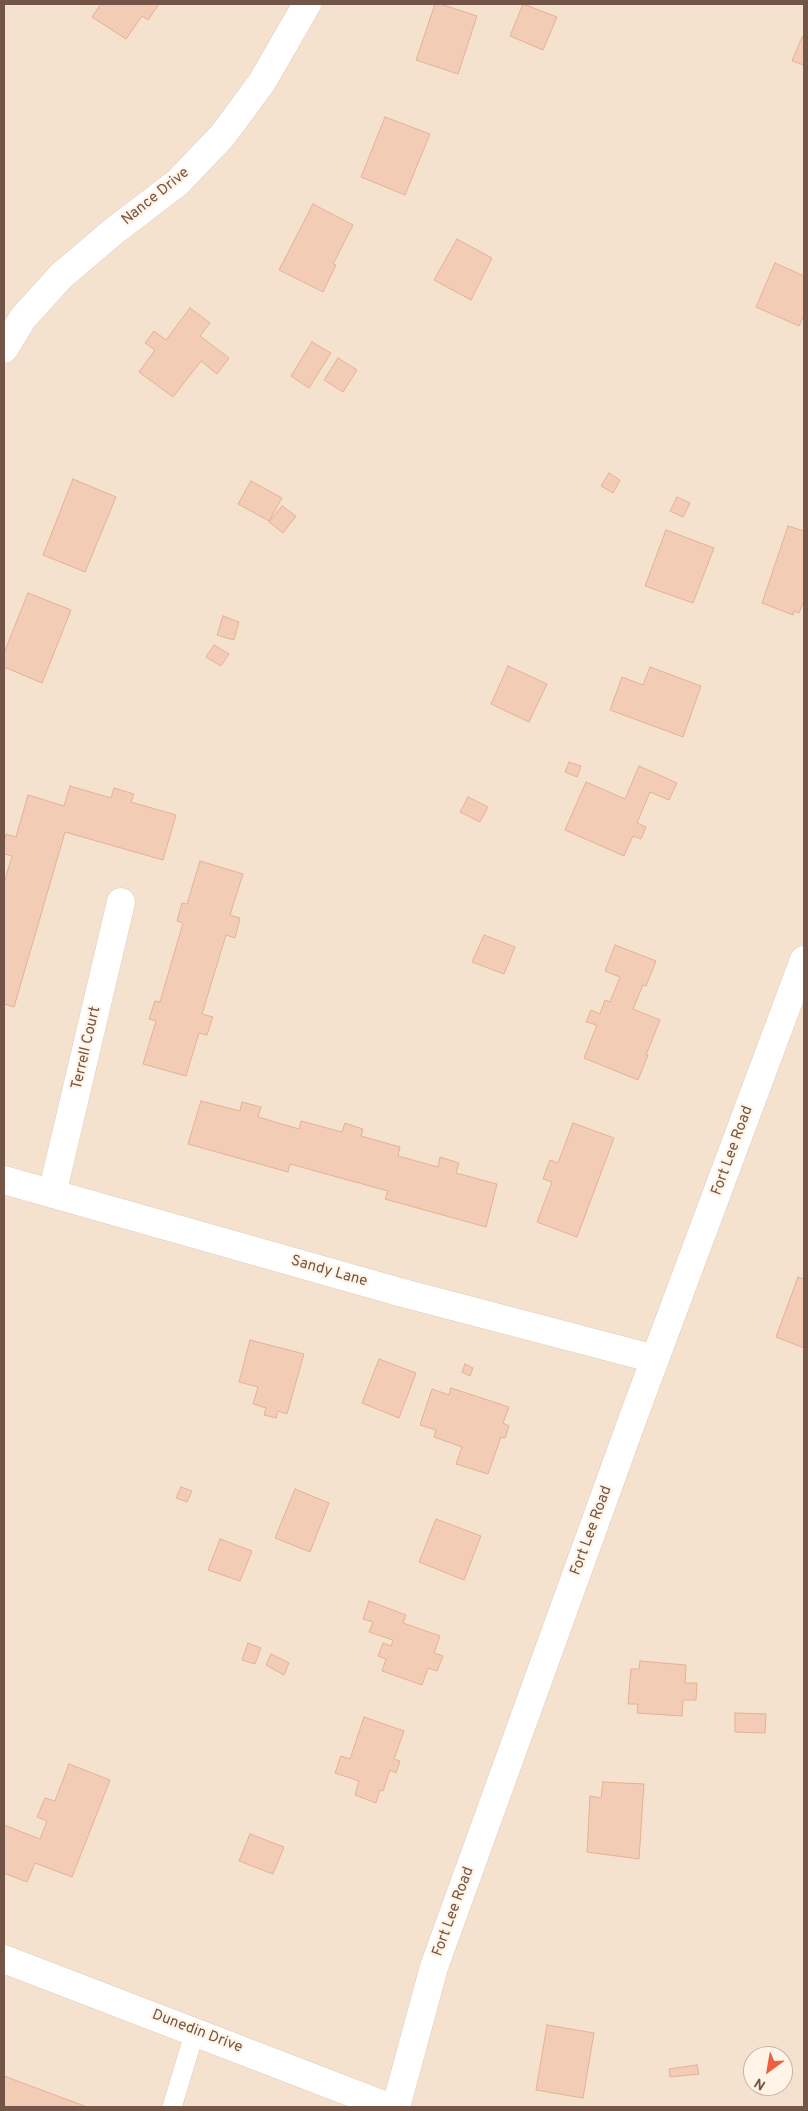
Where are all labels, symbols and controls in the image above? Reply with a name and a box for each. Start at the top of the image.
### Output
street label: Nance Drive [119,164,193,230]
street label: Terrell Court [69,1005,105,1091]
street label: Fort Lee Road [708,1104,758,1198]
street label: Sandy Lane [289,1252,369,1292]
street label: Fort Lee Road [567,1484,617,1578]
street label: Fort Lee Road [429,1865,479,1959]
street label: Dunedin Drive [149,2006,245,2058]
north arrow [743,2046,793,2096]
text: N [752,2073,769,2093]

